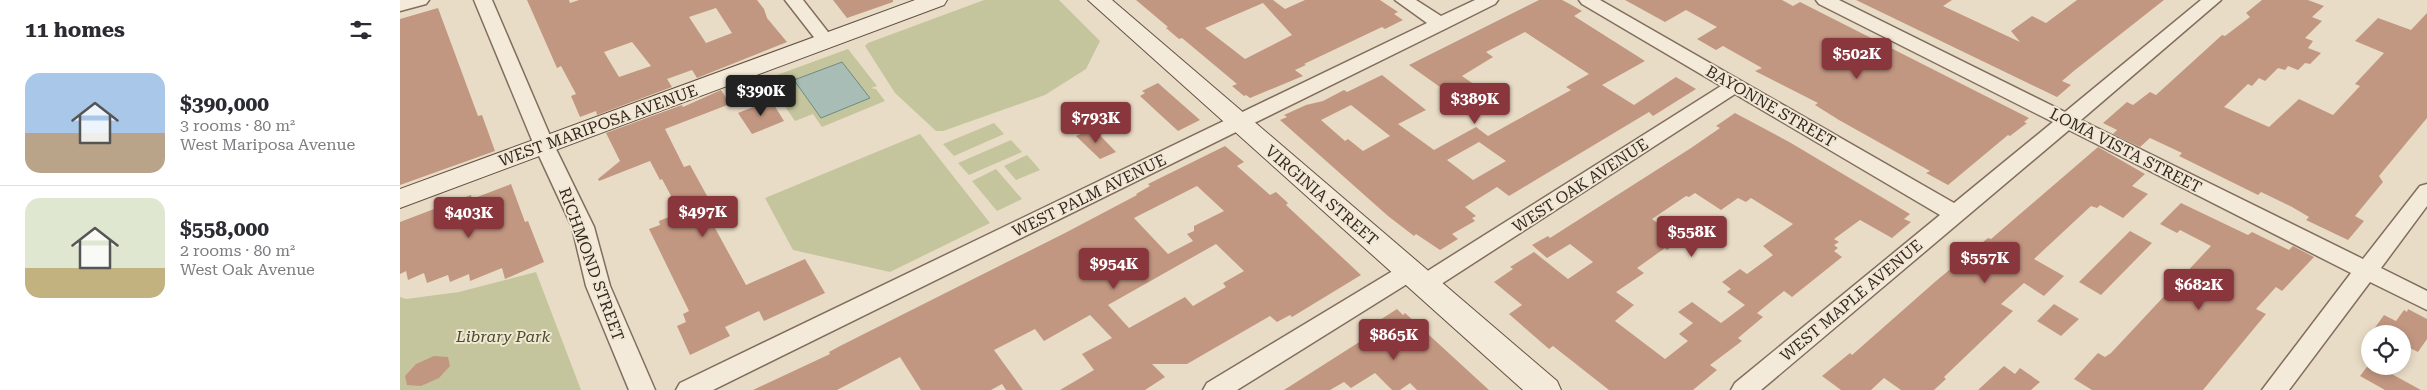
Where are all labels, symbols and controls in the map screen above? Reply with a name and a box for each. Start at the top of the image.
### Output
icon: filters [347,16,375,44]
text: 11 homes [25,18,125,42]
pin: $502K [1822,38,1892,80]
text: $502K [1833,44,1881,63]
street label: BAYONNE STREET [1703,62,1839,151]
pin: $390K [726,74,796,117]
street label: WEST MARIPOSA AVENUE [496,81,700,170]
text: $390K [737,81,785,100]
pin: $389K [1440,82,1510,125]
text: $389K [1451,89,1499,108]
text: $390,000 [180,92,269,116]
icon: home [65,93,125,153]
pin: $793K [1061,102,1131,144]
street label: LOMA VISTA STREET [2047,104,2205,197]
text: $793K [1072,108,1120,127]
text: 3 rooms · 80 m² [180,116,295,135]
street label: WEST OAK AVENUE [1509,134,1652,236]
text: West Mariposa Avenue [180,135,355,154]
street label: VIRGINIA STREET [1261,141,1382,250]
street label: WEST PALM AVENUE [1009,150,1169,241]
street label: RICHMOND STREET [555,185,628,344]
pin: $403K [434,196,504,239]
pin: $497K [668,196,738,238]
text: $497K [679,202,727,221]
text: $403K [445,203,493,222]
pin: $558K [1657,216,1727,258]
text: $558,000 [180,217,269,241]
icon: home [65,218,125,278]
text: $558K [1668,222,1716,241]
street label: WEST MAPLE AVENUE [1776,235,1926,365]
text: 2 rooms · 80 m² [180,241,295,260]
pin: $557K [1950,242,2020,284]
pin: $954K [1079,248,1149,290]
text: $557K [1961,248,2009,267]
text: $954K [1090,254,1138,273]
text: West Oak Avenue [180,260,315,279]
pin: $682K [2164,268,2234,311]
text: $682K [2175,275,2223,294]
pin: $865K [1359,318,1429,361]
text: $865K [1370,325,1418,344]
map controls [2361,325,2411,375]
button: locate [2361,325,2411,375]
park label: Library Park [455,327,550,346]

